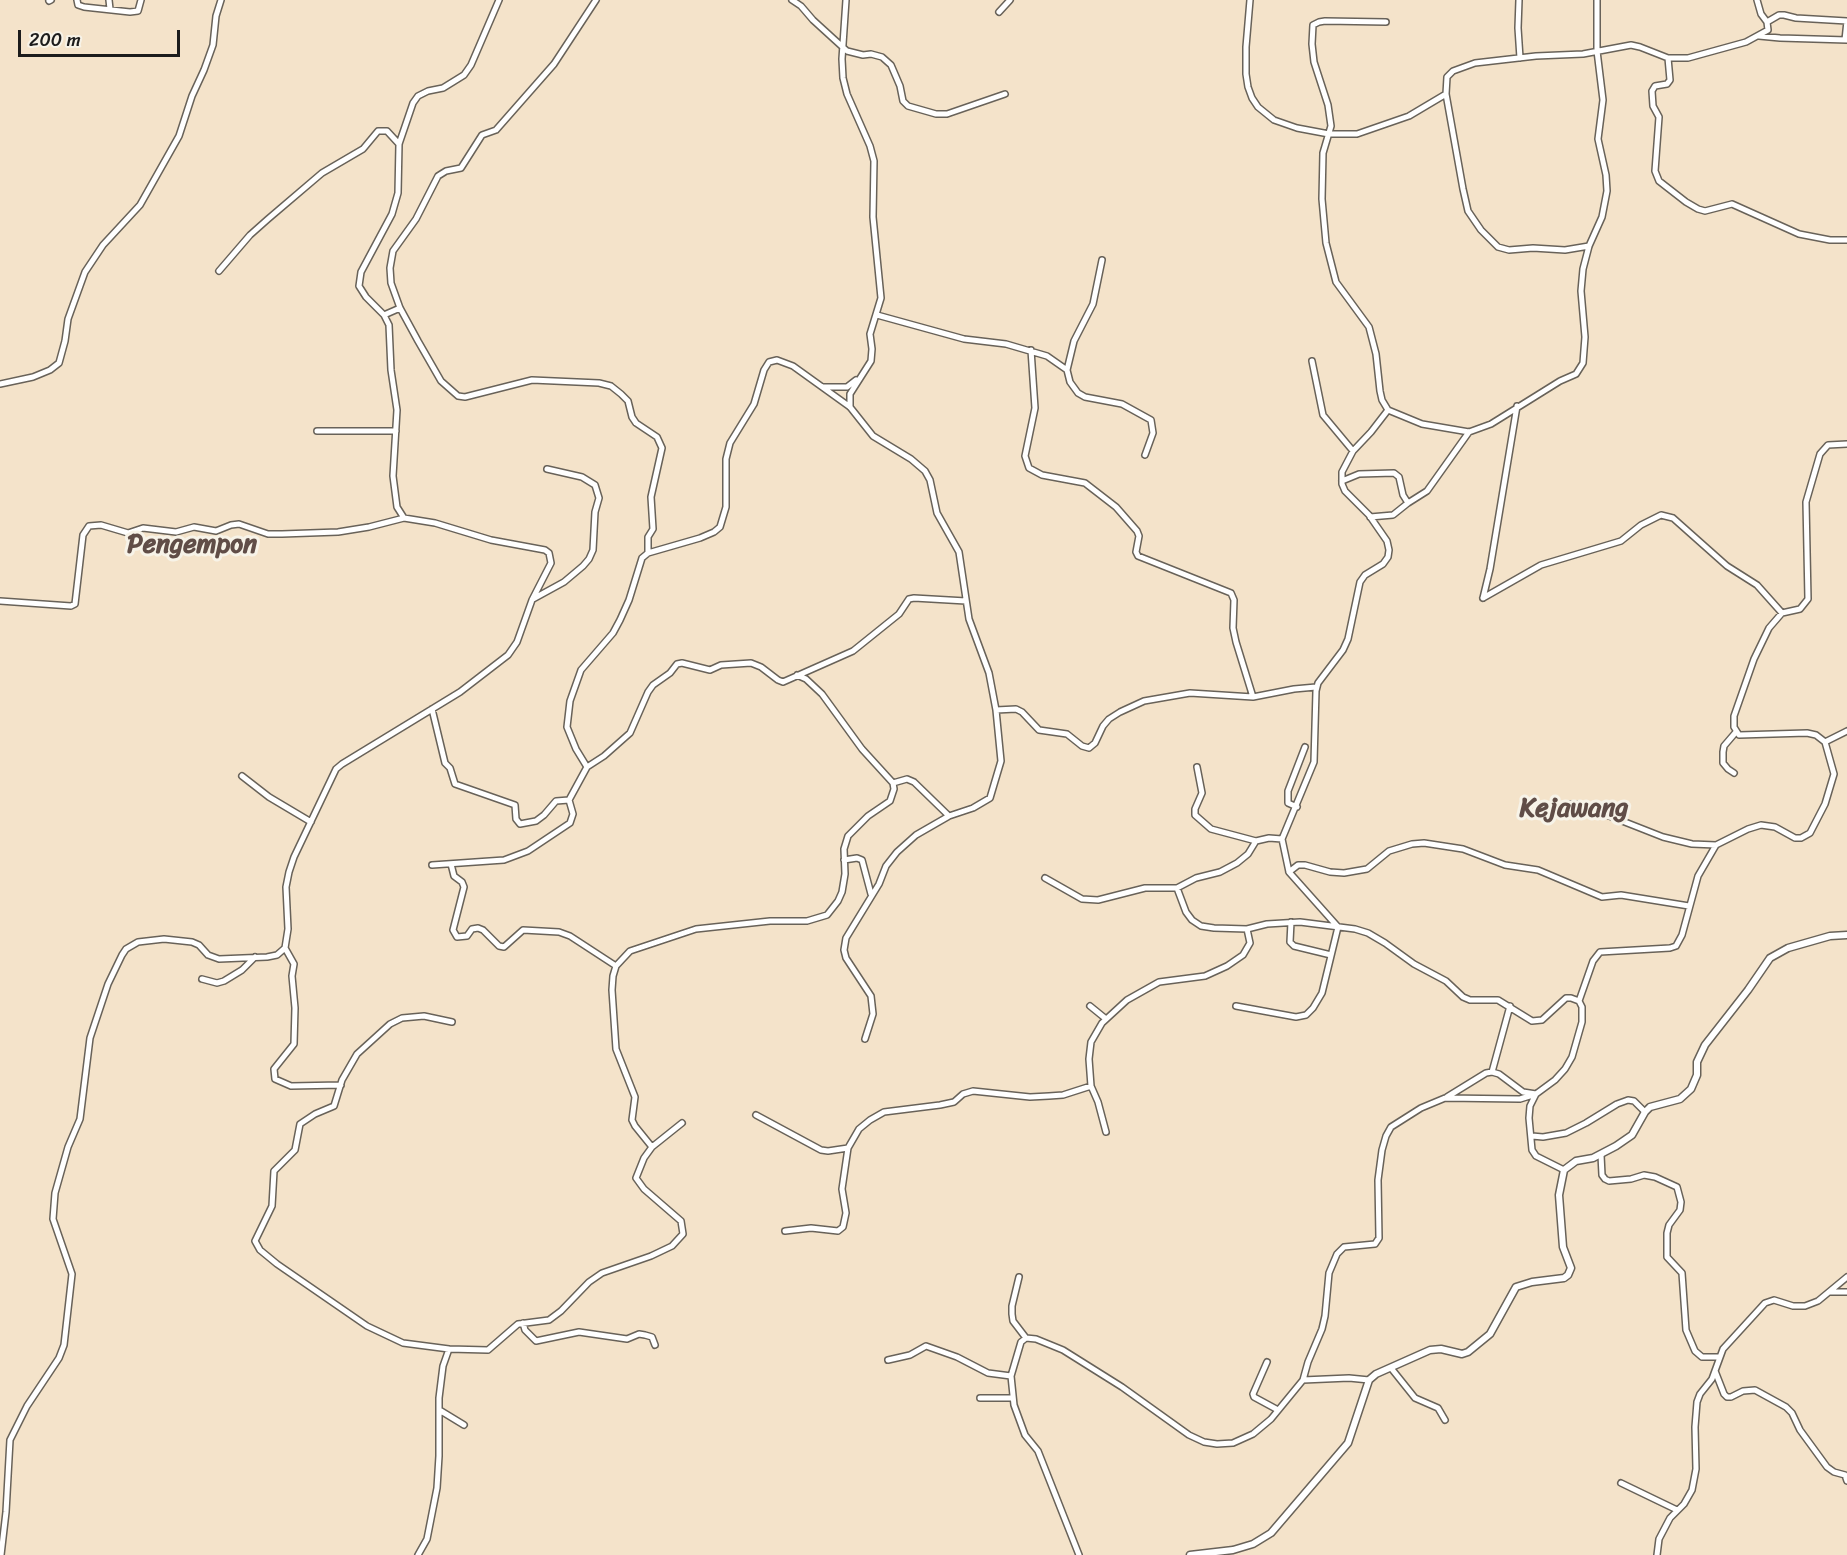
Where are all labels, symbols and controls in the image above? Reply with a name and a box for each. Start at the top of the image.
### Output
scale bar [21,18,183,56]
text: 200 m [29,24,81,56]
district label: Pengempon [127,529,257,561]
district label: Kejawang [1520,793,1628,825]

